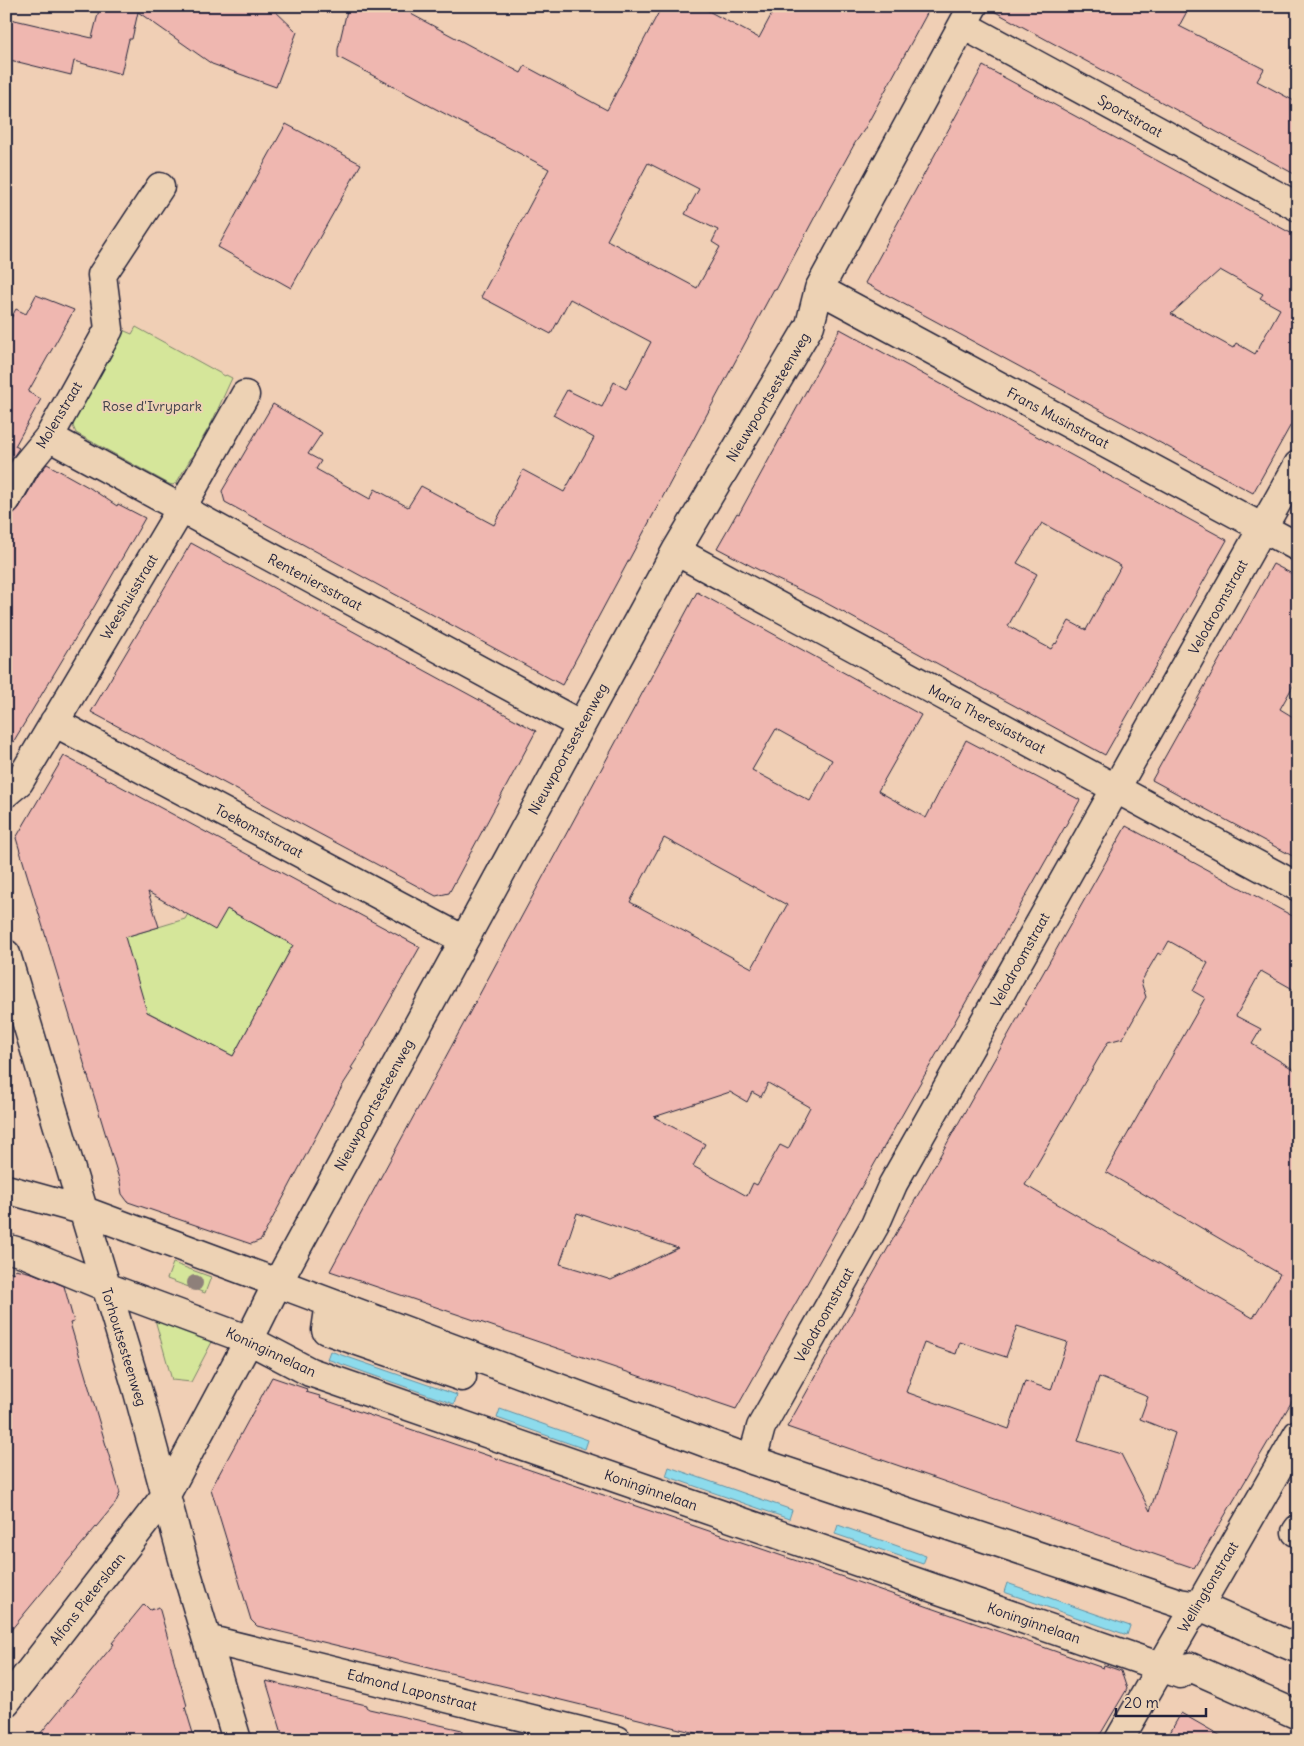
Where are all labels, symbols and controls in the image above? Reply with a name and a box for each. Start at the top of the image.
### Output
street label: Sportstraat [1094,91,1166,141]
street label: Nieuwpoortsesteenweg [722,329,814,465]
street label: Molenstraat [32,378,86,452]
street label: Frans Musinstraat [1004,384,1112,453]
park label: Rose d'Ivrypark [102,397,202,415]
street label: Renteniersstraat [265,550,366,615]
street label: Weeshuisstraat [96,551,162,643]
street label: Velodroomstraat [1184,556,1252,658]
street label: Nieuwpoortsesteenweg [524,680,612,818]
street label: Maria Theresiastraat [925,681,1049,758]
street label: Toekomststraat [212,800,306,862]
street label: Velodroomstraat [986,909,1054,1011]
street label: Nieuwpoortsesteenweg [330,1036,418,1174]
street label: Velodroomstraat [790,1264,858,1366]
street label: Torhoutsesteenweg [97,1285,151,1409]
street label: Koninginnelaan [223,1323,319,1381]
street label: Koninginnelaan [602,1466,700,1514]
street label: Wellingtonstraat [1174,1538,1242,1636]
street label: Alfons Pieterslaan [45,1549,129,1649]
street label: Koninginnelaan [985,1599,1083,1647]
street label: Edmond Laponstraat [345,1665,479,1715]
scale bar [1116,1686,1206,1718]
text: 20 m [1124,1693,1159,1712]

